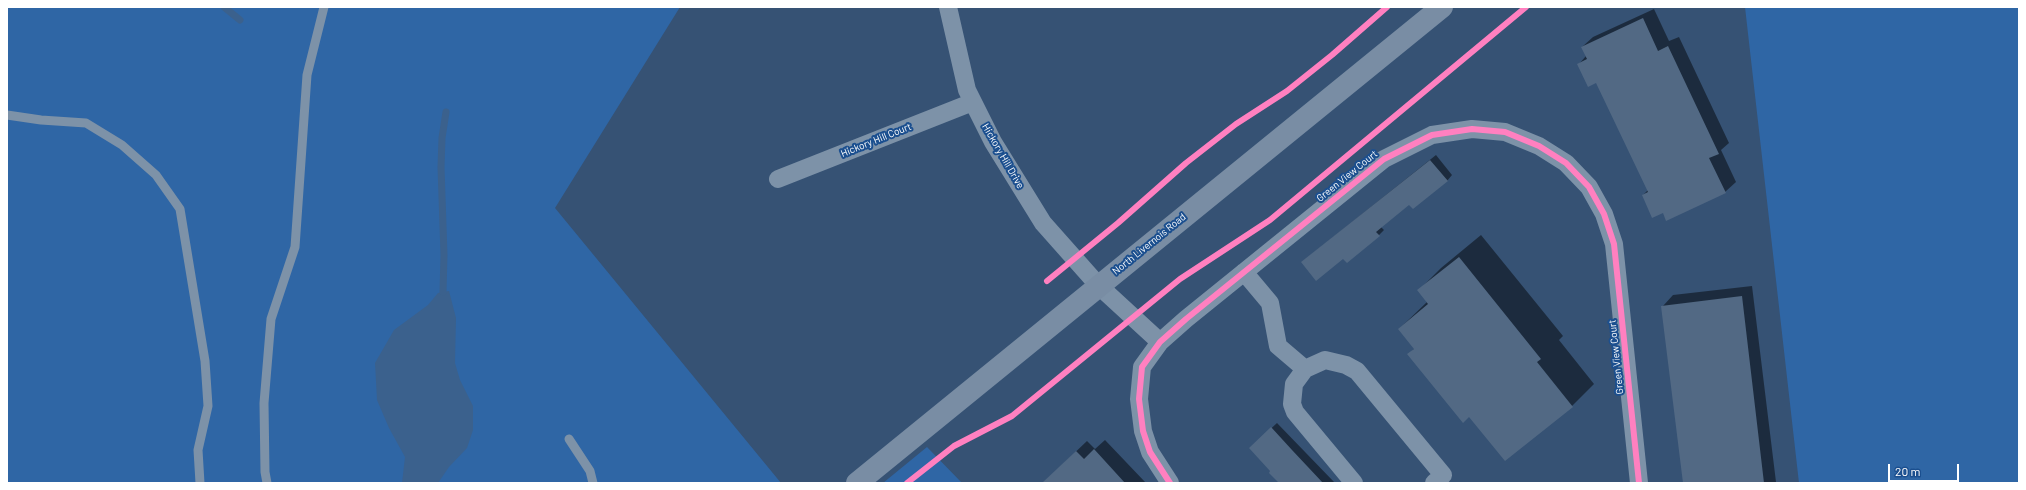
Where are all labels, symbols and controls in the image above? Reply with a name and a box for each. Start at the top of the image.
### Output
street label: Hickory Hill Court [839,120,913,160]
street label: Hickory Hill Drive [980,121,1026,191]
street label: Green View Court [1314,148,1380,204]
street label: North Livernois Road [1110,211,1188,277]
street label: Green View Court [1606,319,1626,395]
scale bar [1890,456,1961,482]
text: 20 m [1895,464,1921,478]

